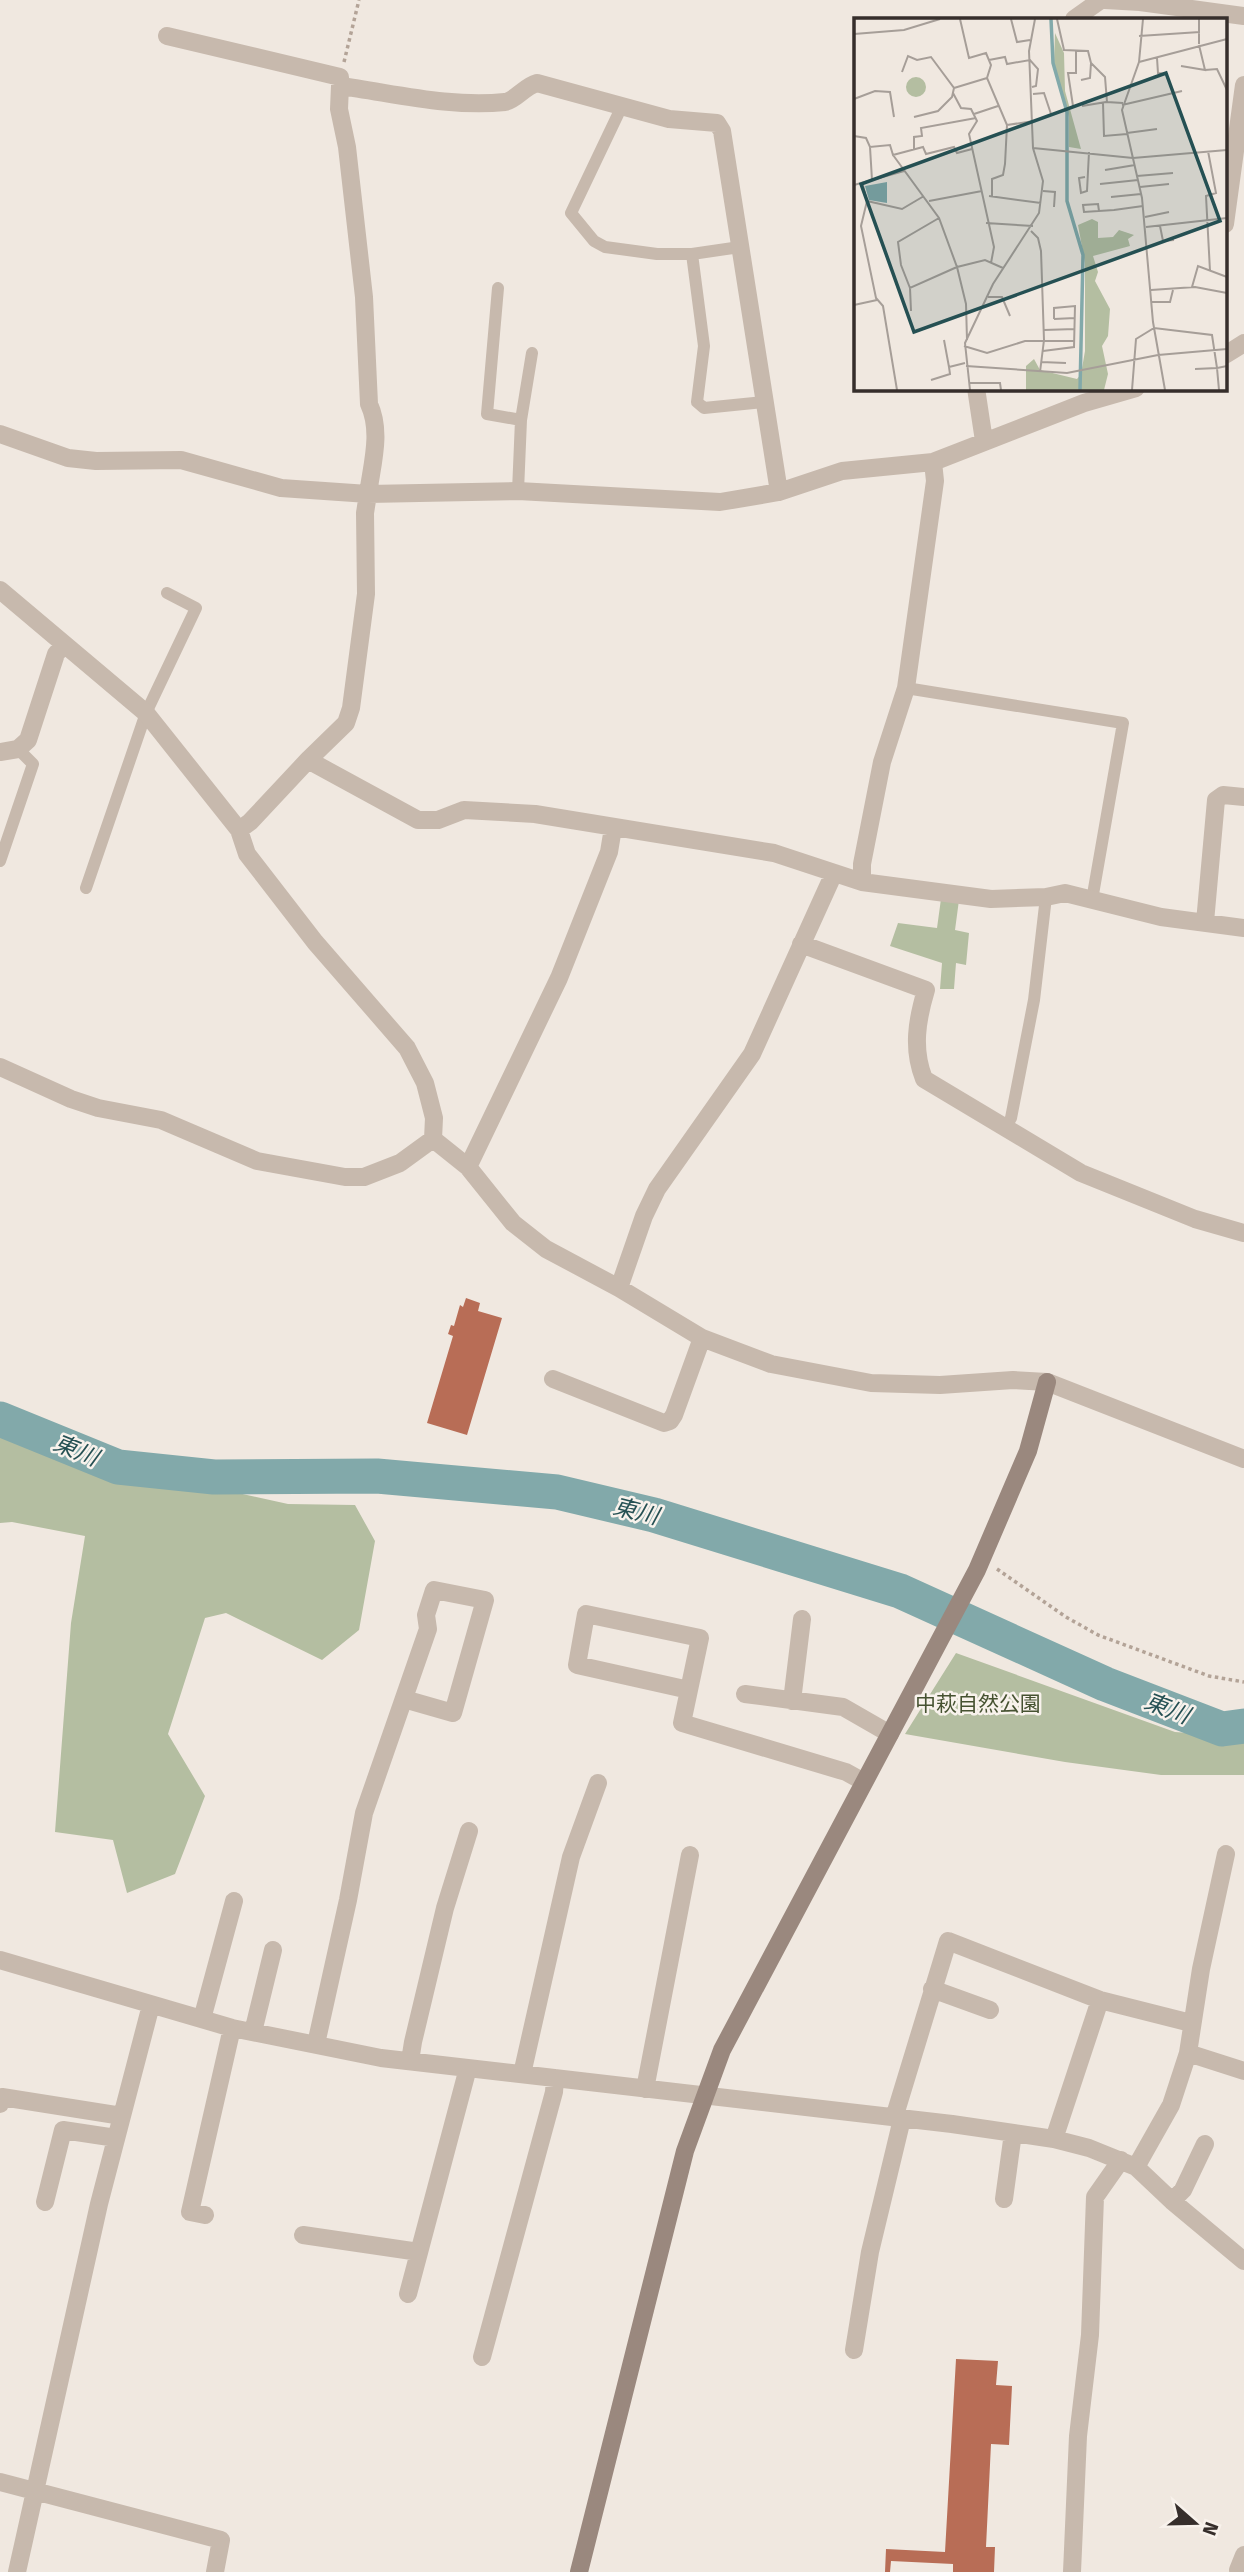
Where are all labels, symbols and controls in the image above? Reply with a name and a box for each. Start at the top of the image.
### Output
inset map [854,18,1226,390]
water label: 東川 [49,1428,105,1473]
water label: 東川 [610,1492,665,1531]
water label: 東川 [1141,1687,1196,1730]
park label: 中萩自然公園 [915,1691,1041,1717]
north arrow [1160,2488,1230,2558]
text: N [1198,2519,1223,2539]

